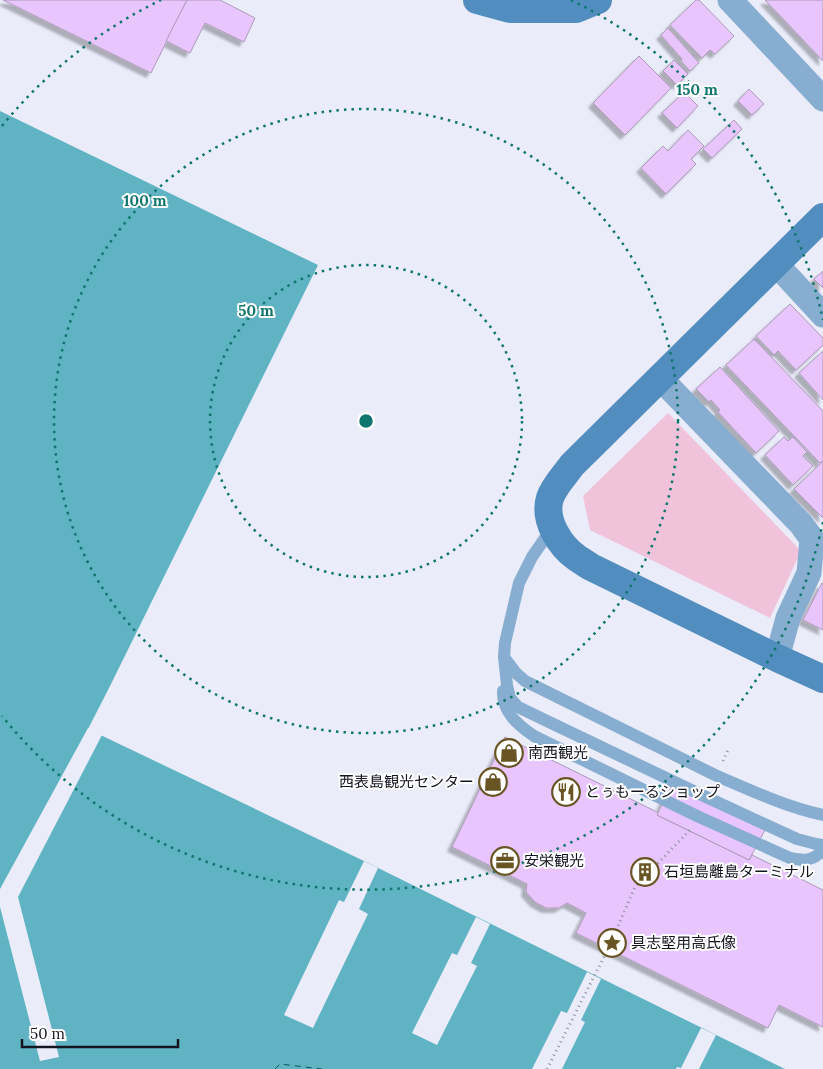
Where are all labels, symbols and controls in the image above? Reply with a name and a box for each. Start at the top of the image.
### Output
text: 150 m [676,80,718,99]
text: 100 m [124,191,167,210]
text: 50 m [238,301,274,320]
centre of rings [357,412,375,430]
shop icon: 南西観光 [494,738,524,768]
place label: 南西観光 [528,743,588,762]
shop icon: 西表島観光センター [478,767,508,797]
place label: 西表島観光センター [339,772,474,791]
restaurant icon: とぅもーるショップ [551,777,581,807]
place label: とぅもーるショップ [585,782,720,801]
office icon: 安栄観光 [490,846,520,876]
place label: 安栄観光 [524,851,584,870]
building icon: 石垣島離島ターミナル [630,857,660,887]
place label: 石垣島離島ターミナル [664,862,814,881]
place icon: 具志堅用高氏像 [597,928,627,958]
place label: 具志堅用高氏像 [631,933,736,952]
scale bar [22,1016,179,1048]
text: 50 m [30,1024,65,1043]

